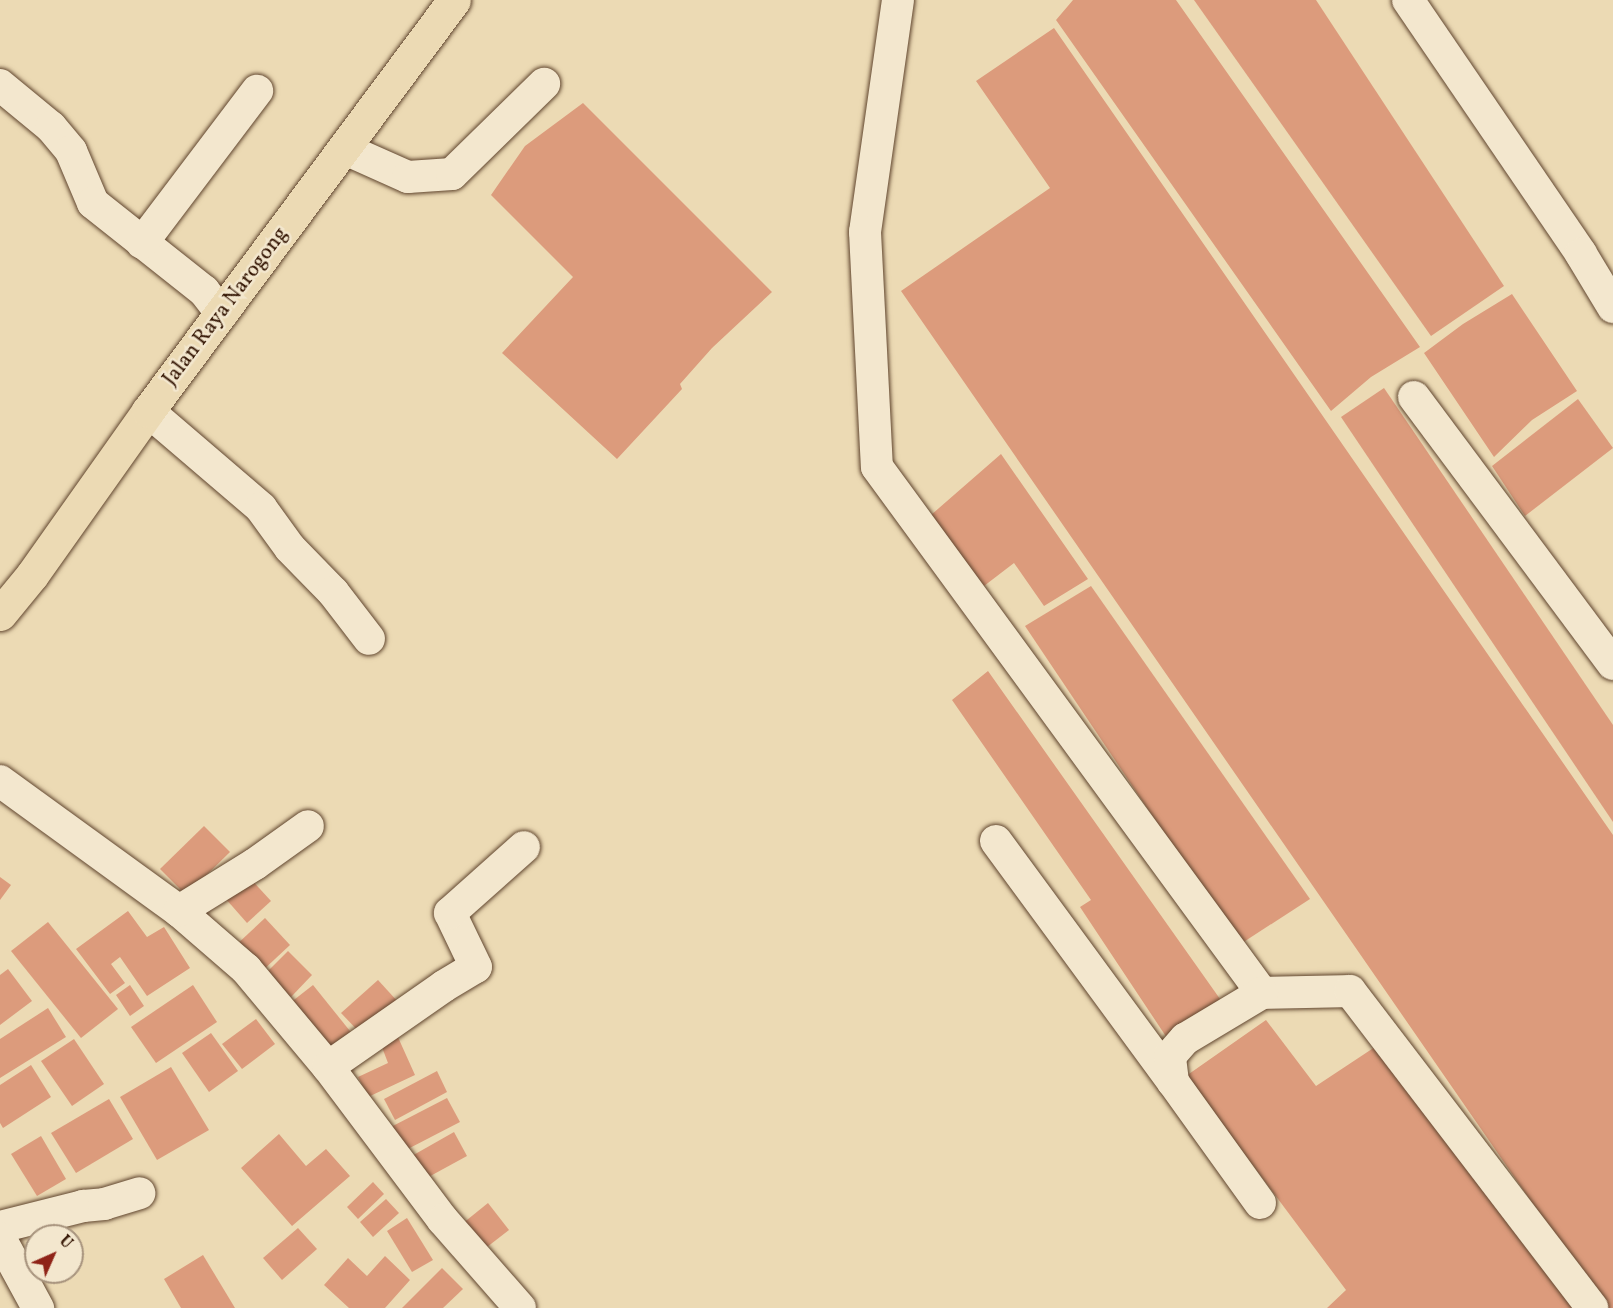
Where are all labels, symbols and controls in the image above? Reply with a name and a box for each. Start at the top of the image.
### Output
street label: Jalan Raya Narogong [158,223,294,391]
north arrow [24,1224,84,1284]
text: U [54,1231,77,1254]

